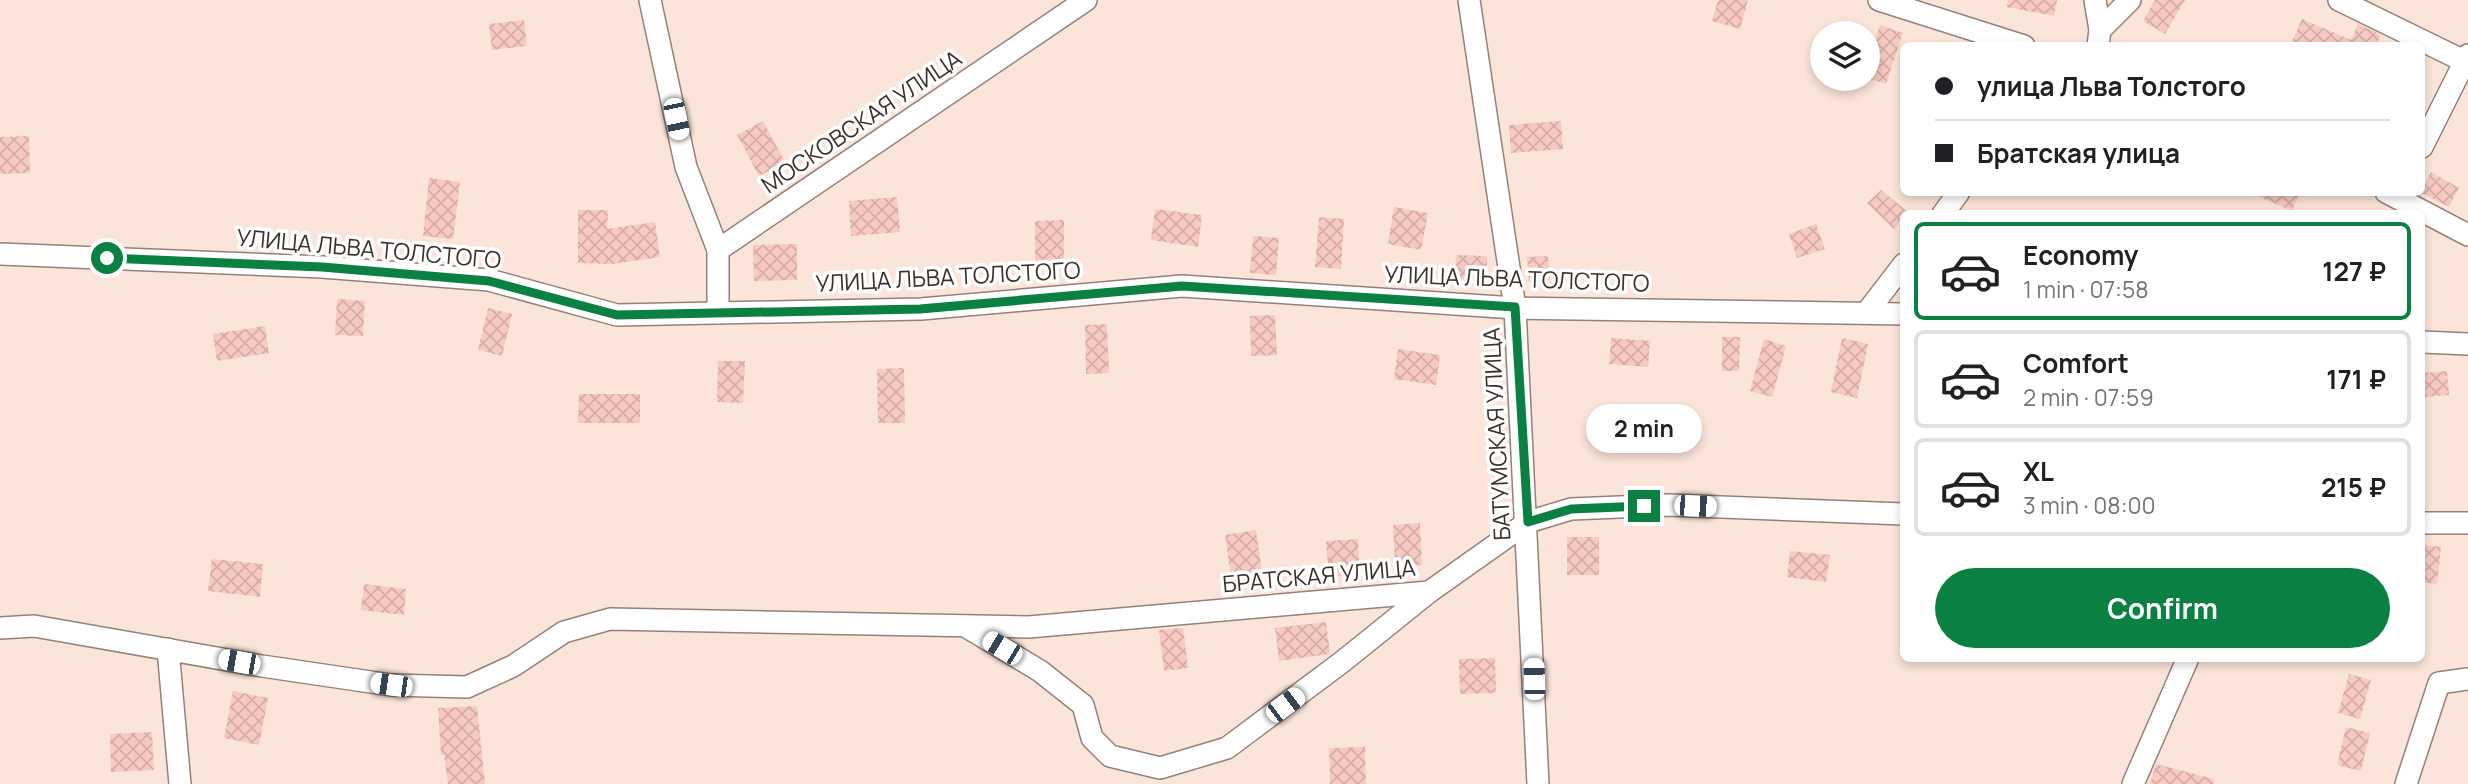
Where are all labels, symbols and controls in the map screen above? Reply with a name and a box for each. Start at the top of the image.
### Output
map controls [1810,21,1880,91]
button: layers [1810,21,1880,91]
street label: МОСКОВСКАЯ УЛИЦА [754,42,968,200]
text: улица Льва Толстого [1977,68,2246,104]
car [662,96,691,142]
text: Братская улица [1977,135,2180,171]
street label: УЛИЦА ЛЬВА ТОЛСТОГО [235,220,503,276]
text: Economy [2023,237,2138,273]
icon: car [1939,240,2002,303]
route start [91,242,123,274]
street label: УЛИЦА ЛЬВА ТОЛСТОГО [815,253,1081,299]
text: 127 ₽ [2322,253,2386,289]
street label: УЛИЦА ЛЬВА ТОЛСТОГО [1384,257,1650,299]
text: 1 min · 07:58 [2023,273,2149,305]
street label: БАТУМСКАЯ УЛИЦА [1474,326,1518,541]
text: Comfort [2023,345,2129,381]
icon: car [1939,348,2002,411]
text: 171 ₽ [2326,361,2386,397]
text: 2 min · 07:59 [2023,381,2154,413]
callout: 2 min [1586,405,1702,454]
text: 2 min [1614,412,1674,444]
text: XL [2023,453,2054,489]
icon: car [1939,456,2002,519]
text: 215 ₽ [2321,469,2386,505]
text: 3 min · 08:00 [2023,489,2156,521]
route end [1628,490,1660,522]
car [1674,495,1717,517]
street label: БРАТСКАЯ УЛИЦА [1221,551,1417,599]
button: Confirm [1935,568,2390,648]
car [979,628,1026,668]
car [217,648,262,676]
car [1523,658,1546,700]
car [369,672,414,698]
car [1262,684,1309,726]

